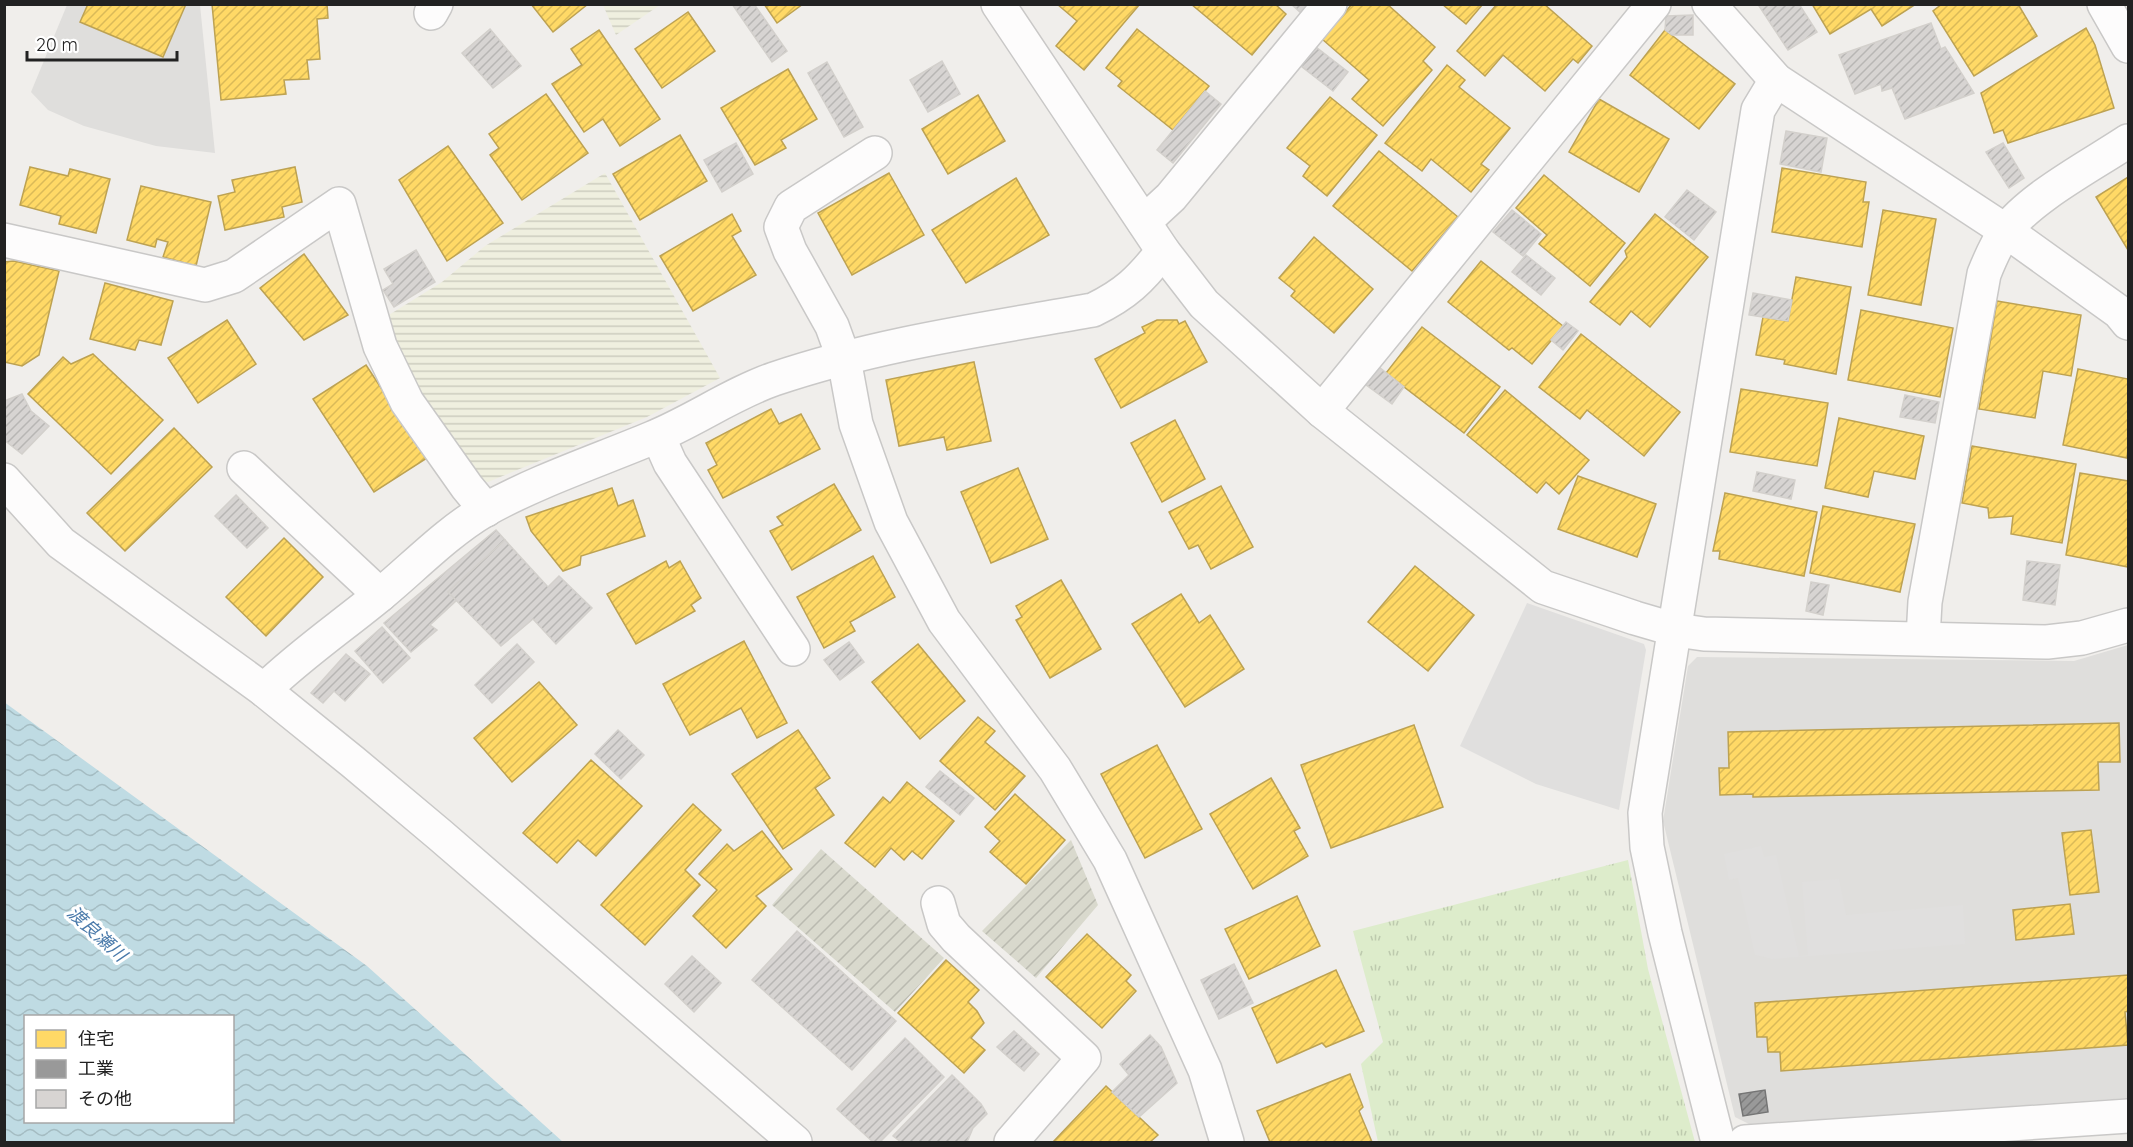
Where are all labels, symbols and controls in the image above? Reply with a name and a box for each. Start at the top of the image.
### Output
scale bar [27,24,177,62]
text: 20 m [36,33,78,56]
water label: 渡良瀬川 [63,901,133,968]
legend [24,1015,234,1123]
text: 住宅 [78,1027,114,1050]
text: 工業 [78,1057,114,1080]
text: その他 [78,1087,132,1110]

